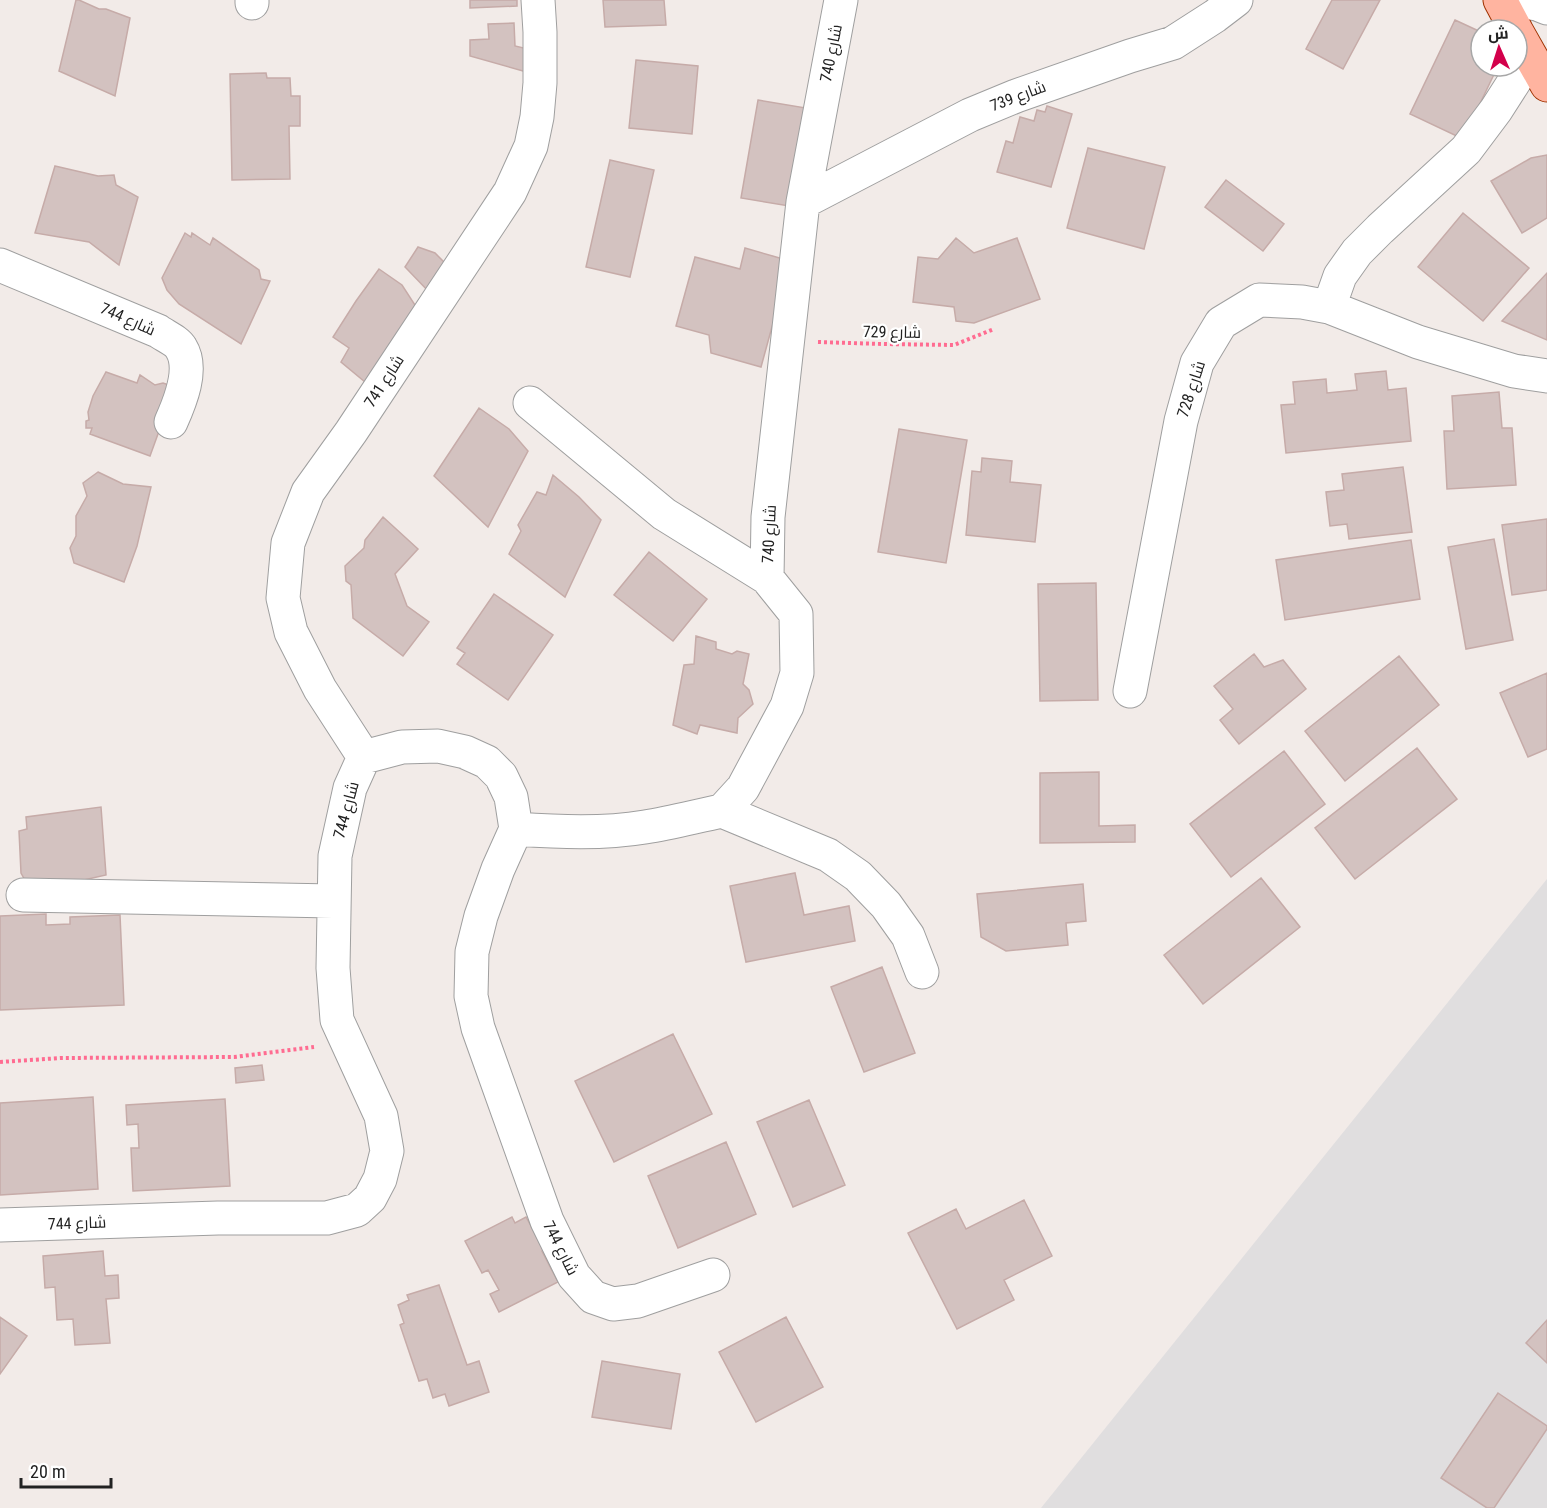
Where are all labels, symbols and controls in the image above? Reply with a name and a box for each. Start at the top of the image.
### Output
north arrow [1469,18,1529,78]
street label: شارع 740 [816,23,848,84]
text: ش [1487,23,1509,44]
street label: شارع 739 [987,77,1049,117]
street label: شارع 744 [97,298,159,341]
street label: شارع 729 [863,322,921,344]
street label: شارع 741 [360,351,410,412]
street label: شارع 728 [1173,358,1211,420]
street label: شارع 740 [758,504,782,564]
street label: شارع 744 [329,779,365,841]
street label: شارع 744 [47,1212,107,1236]
street label: شارع 744 [538,1218,583,1279]
scale bar [21,1451,111,1489]
text: 20 m [30,1461,65,1482]

